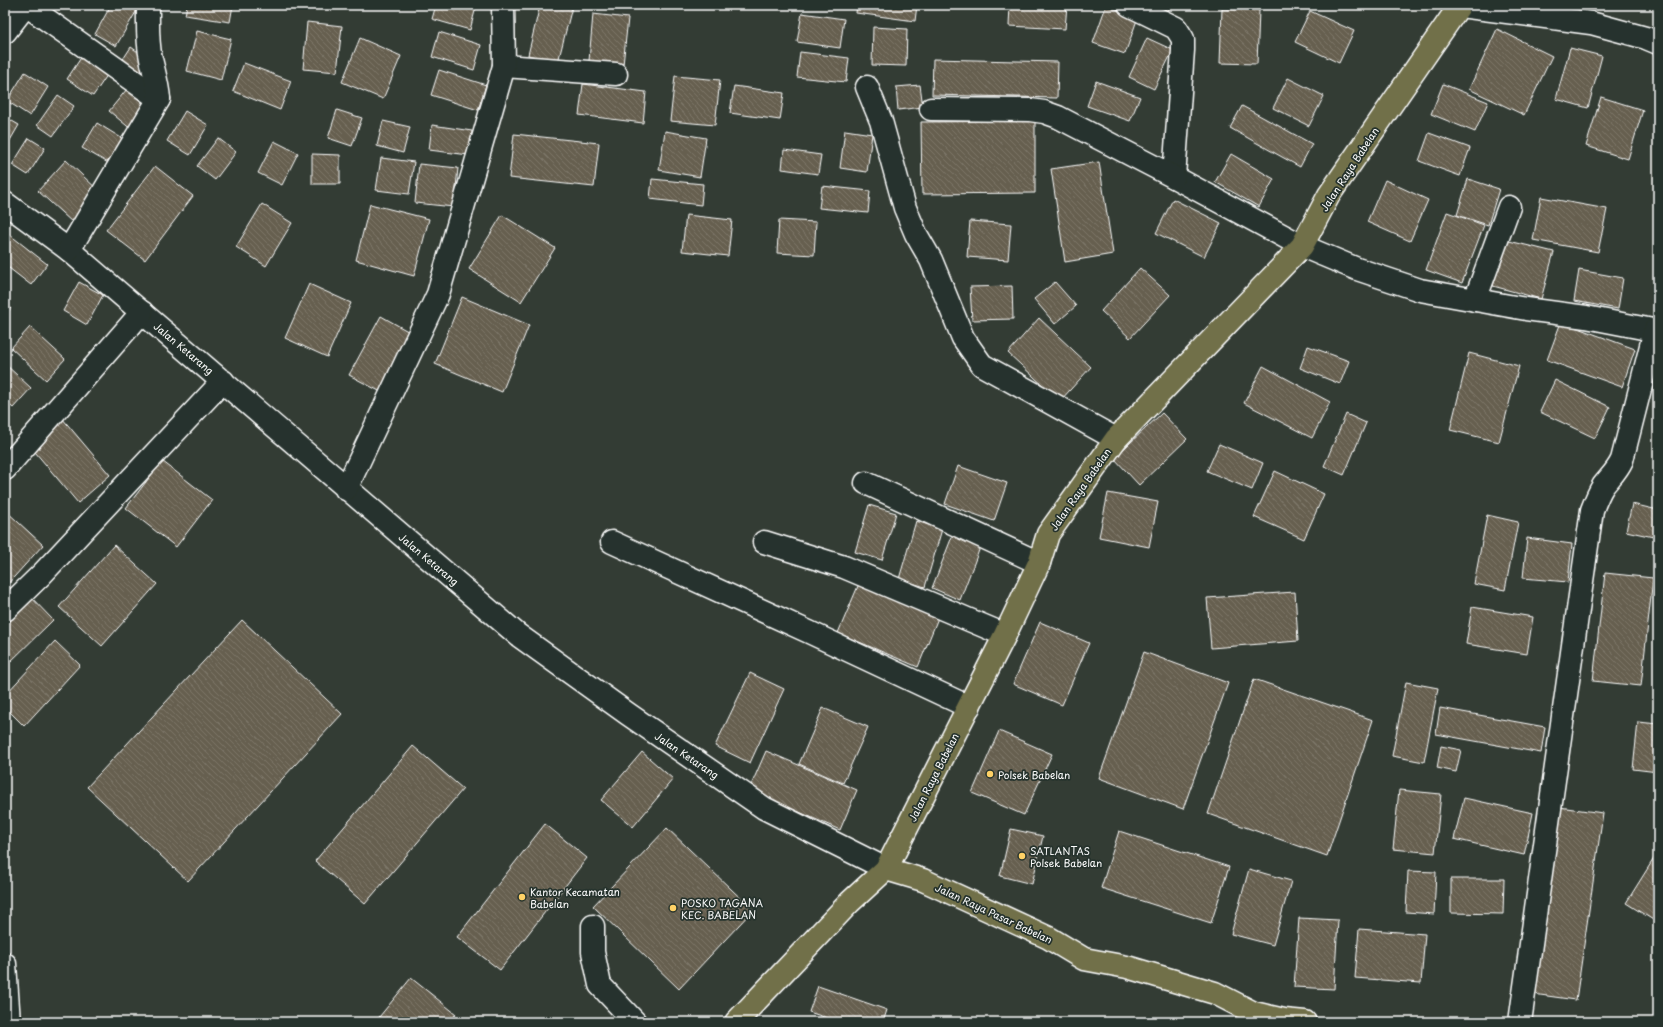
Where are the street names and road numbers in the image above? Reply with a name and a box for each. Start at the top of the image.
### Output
street label: Jalan Raya Babelan [1316,124,1383,215]
street label: Jalan Ketarang [151,318,217,378]
street label: Jalan Raya Babelan [1046,445,1115,534]
street label: Jalan Ketarang [396,529,462,589]
street label: Jalan Ketarang [652,728,722,782]
street label: Jalan Raya Babelan [904,730,963,824]
street label: Jalan Raya Pasar Babelan [933,879,1055,948]

